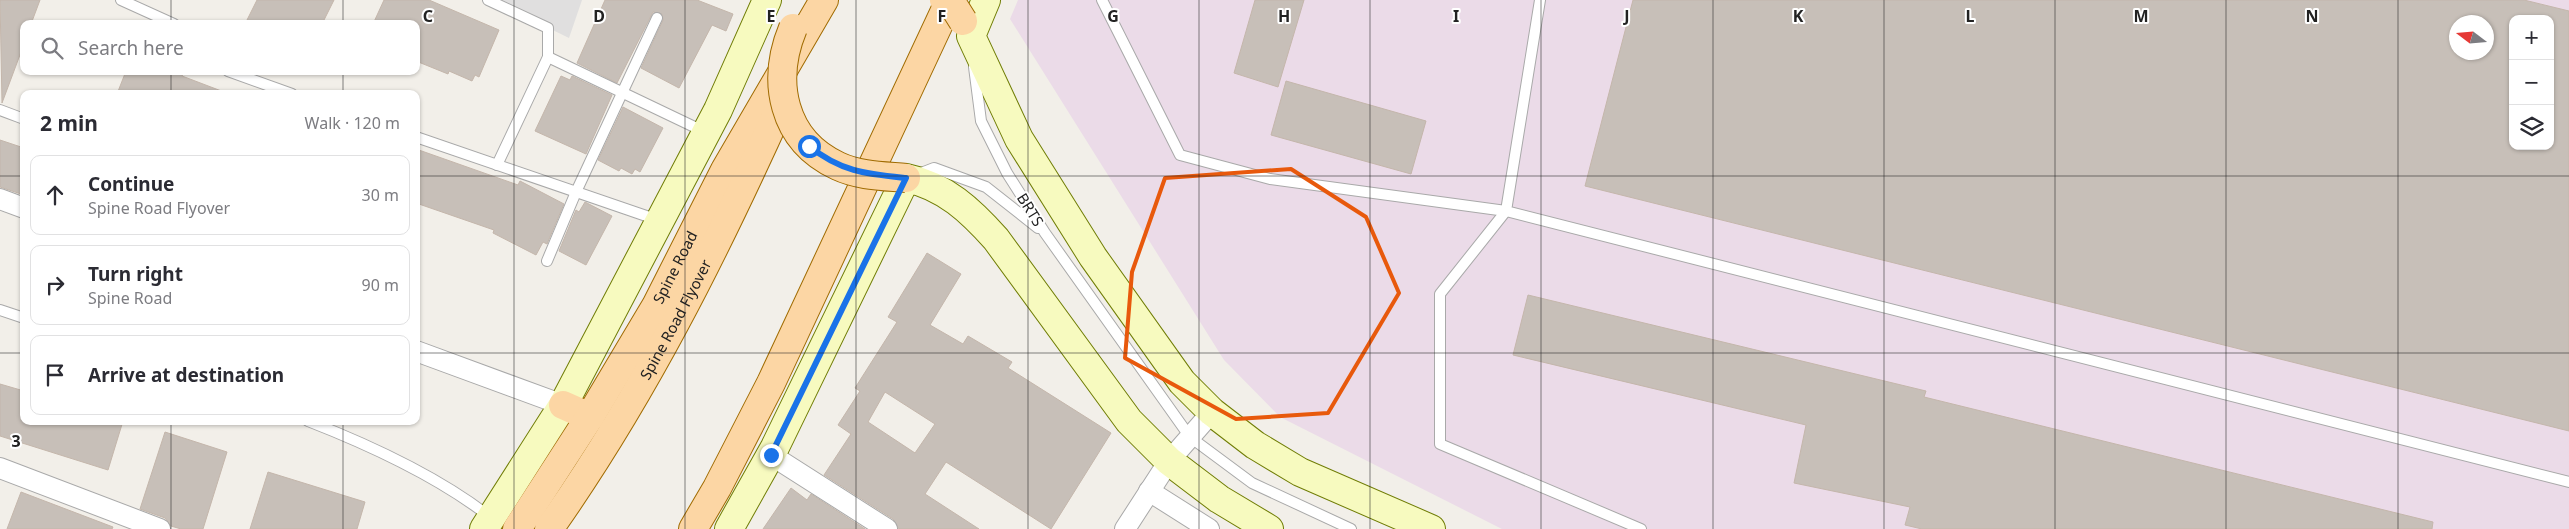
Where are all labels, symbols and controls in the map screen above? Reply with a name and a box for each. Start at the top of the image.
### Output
text: C [423,5,433,27]
text: D [593,5,605,27]
text: E [767,5,776,27]
text: F [938,5,946,27]
text: G [1107,5,1119,27]
text: H [1278,5,1290,27]
text: I [1453,5,1459,27]
text: J [1622,5,1630,27]
text: K [1793,5,1804,27]
text: L [1966,5,1975,27]
text: M [2133,5,2149,27]
text: N [2305,5,2319,27]
north arrow [2449,15,2494,60]
map controls [2509,15,2554,150]
button: + [2509,15,2554,60]
search box [20,20,420,75]
icon: search [38,34,66,62]
text: Search here [78,35,184,61]
button: − [2509,60,2554,105]
button: layers [2509,105,2554,150]
text: 2 min [40,109,98,137]
text: Walk · 120 m [305,112,400,134]
route start [798,135,821,158]
text: Continue [88,171,174,197]
icon: ahead [41,181,69,209]
text: 30 m [362,184,399,206]
street label: BRTS [1013,189,1049,230]
text: Spine Road Flyover [88,197,230,219]
street label: Spine Road [648,227,701,307]
street label: Spine Road Flyover [635,256,715,383]
text: Turn right [88,261,183,287]
icon: right [41,271,69,299]
text: 90 m [362,274,399,296]
text: Spine Road [88,287,172,309]
icon: arrive [41,361,69,389]
text: Arrive at destination [88,362,284,388]
text: 3 [11,430,21,452]
route end [760,444,783,467]

